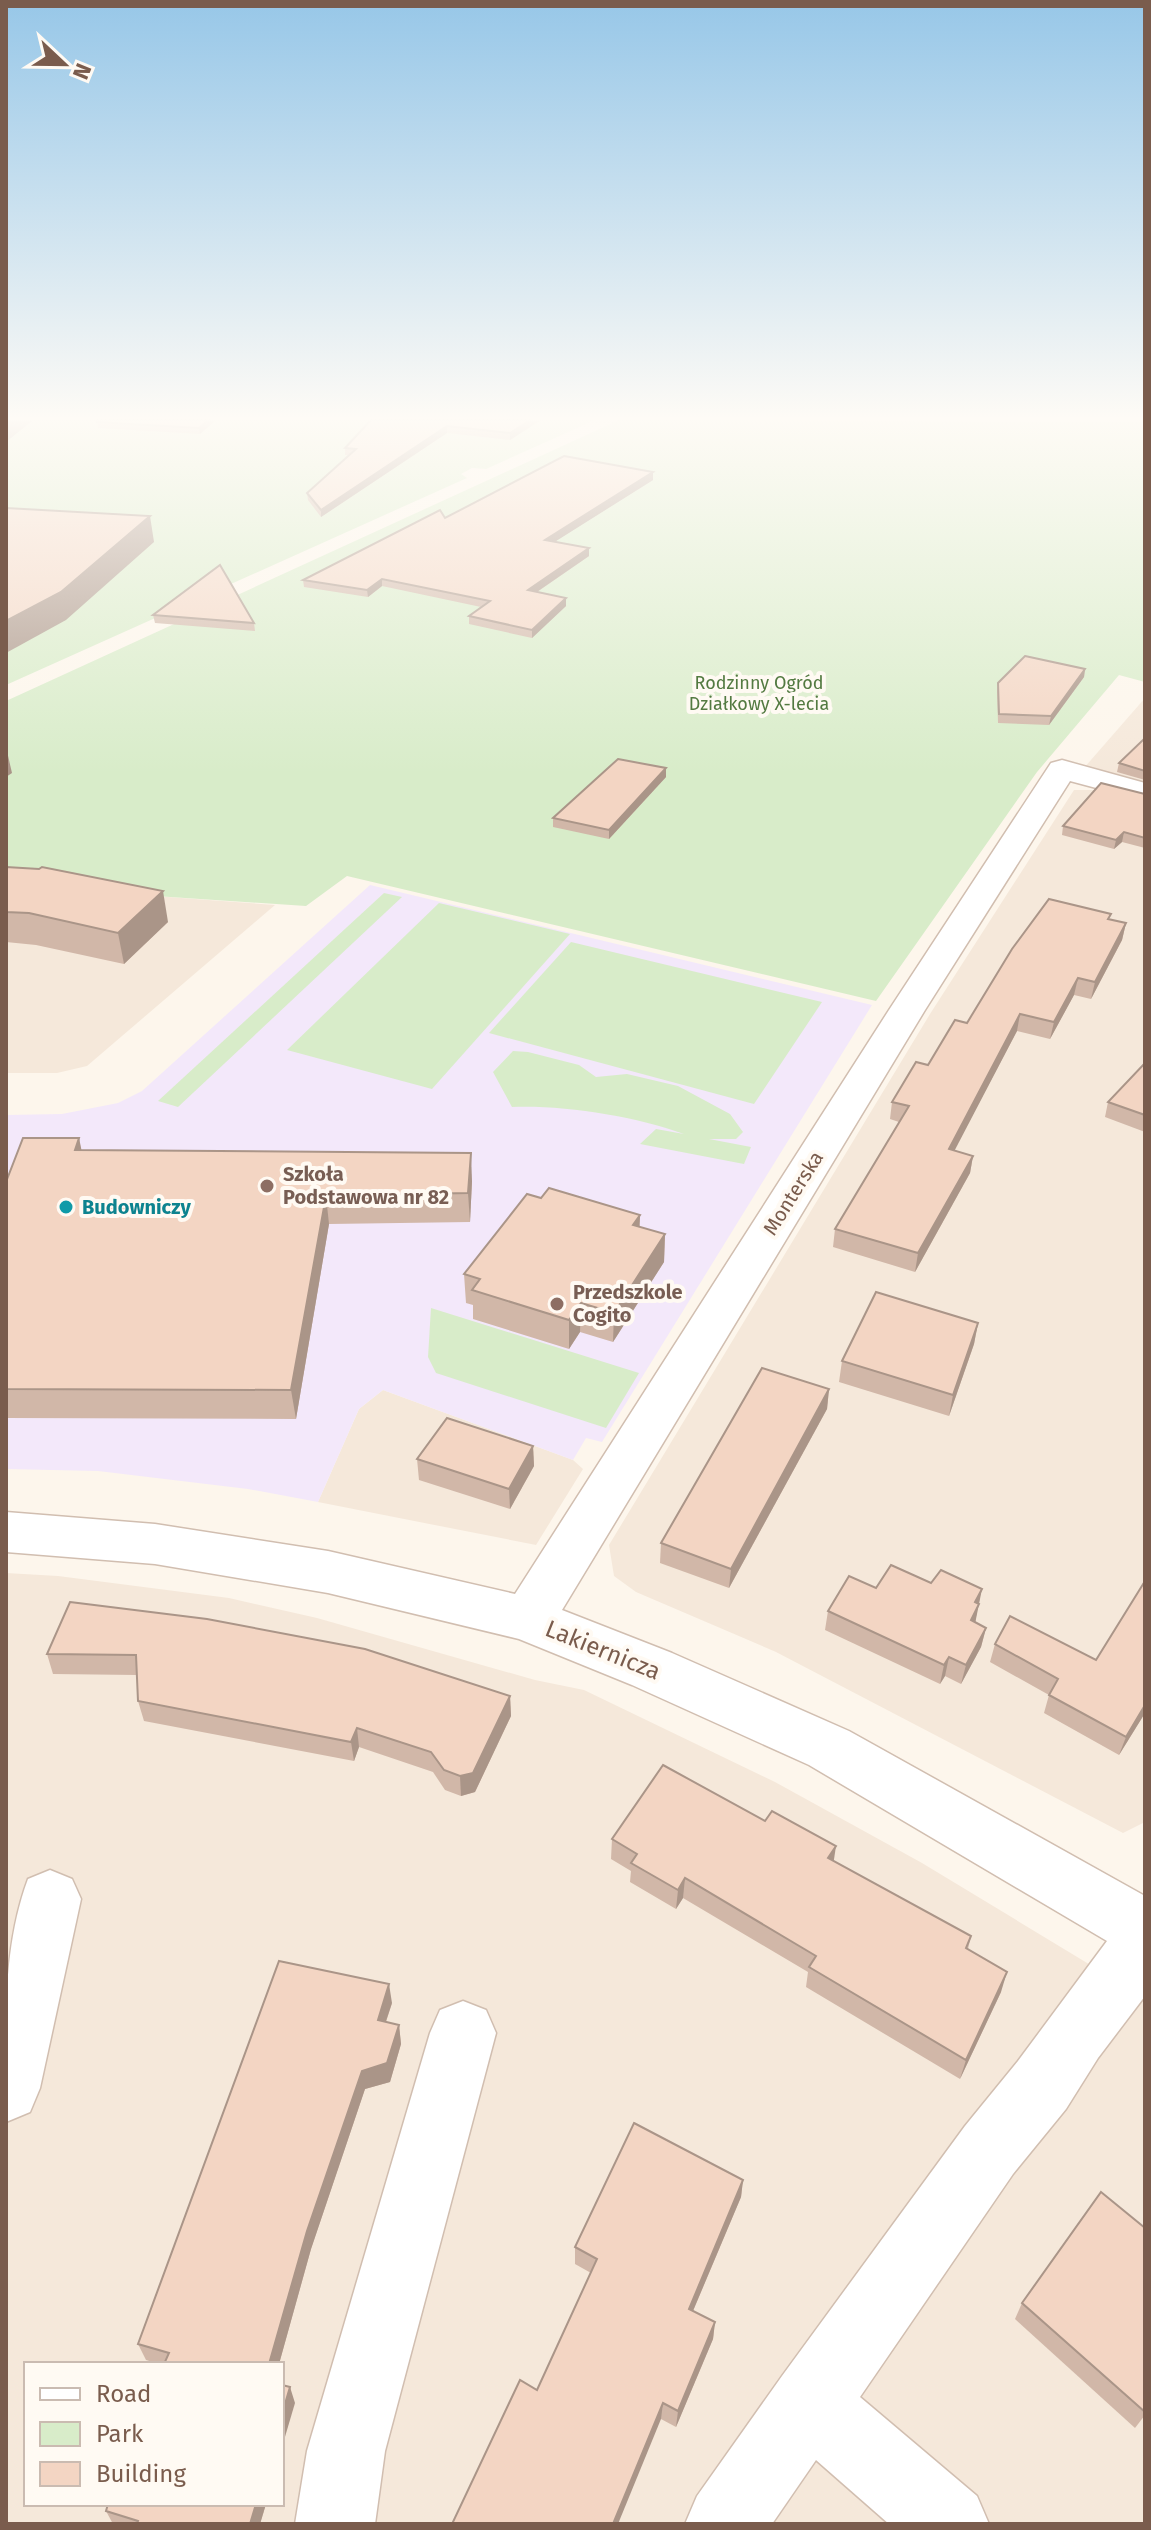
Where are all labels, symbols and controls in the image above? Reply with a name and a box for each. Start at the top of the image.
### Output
north arrow [24,24,104,104]
text: N [67,59,97,83]
park label: Rodzinny Ogród Działkowy X-lecia [689,672,829,715]
street label: Monterska [758,1147,828,1239]
place label: Szkoła Podstawowa nr 82 [283,1162,449,1209]
marker: Szkoła Podstawowa nr 82 [258,1177,276,1195]
place label: Budowniczy [82,1195,191,1219]
marker: Budowniczy [57,1198,75,1216]
place label: Przedszkole Cogito [573,1280,683,1327]
marker: Przedszkole Cogito [548,1295,566,1313]
street label: Lakiernicza [541,1614,665,1686]
legend [24,2362,284,2506]
text: Road [96,2380,151,2408]
text: Park [96,2420,144,2448]
text: Building [96,2460,186,2488]

